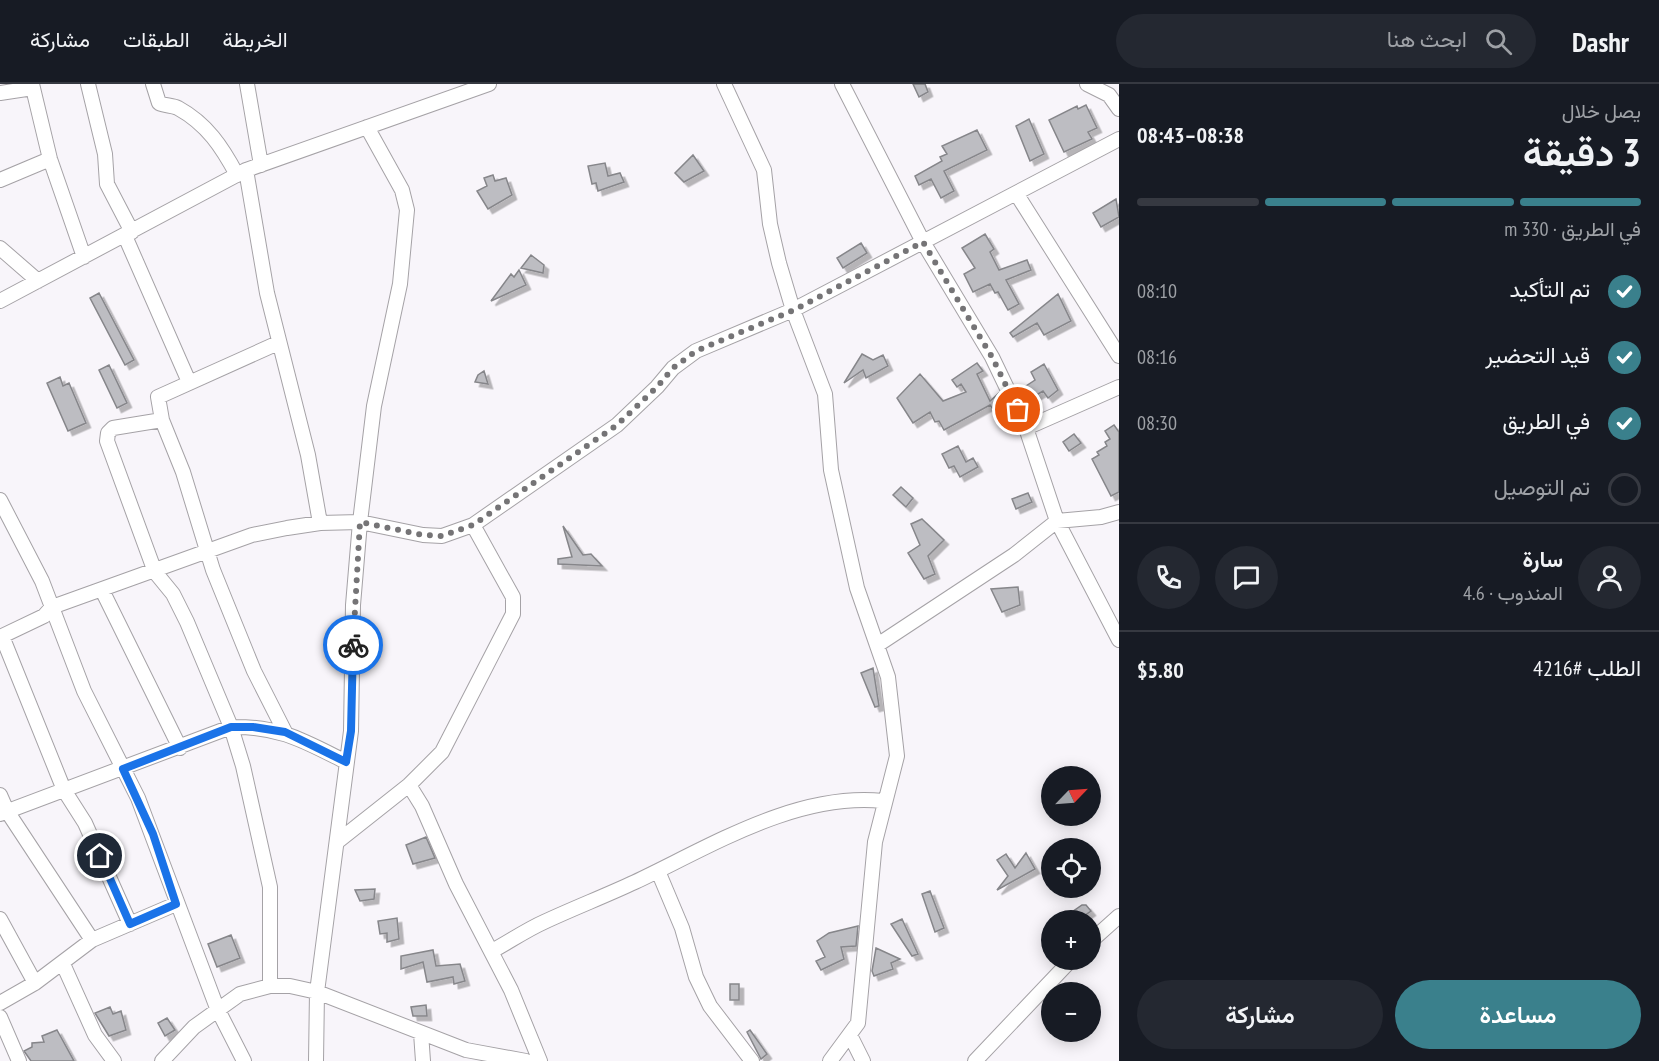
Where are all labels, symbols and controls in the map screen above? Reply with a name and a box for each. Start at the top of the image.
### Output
search box [1116,14,1536,68]
text: Dashr [1572,23,1629,60]
text: ابحث هنا [1387,25,1467,53]
icon: search [1482,25,1515,58]
text: مشاركة [30,26,90,53]
text: الطبقات [123,26,190,53]
text: الخريطة [223,26,288,53]
text: يصل خلال [1562,98,1641,124]
text: 08:38–08:43 [1137,121,1244,149]
text: 3 دقيقة [1523,126,1641,177]
text: في الطريق · 330 m [1504,216,1641,242]
text: تم التأكيد [1510,275,1590,303]
icon: check [1608,275,1641,308]
text: 08:10 [1137,278,1177,304]
text: قيد التحضير [1485,341,1590,369]
icon: check [1608,341,1641,374]
text: 08:16 [1137,344,1177,370]
pin [992,384,1043,435]
icon: bag [1001,393,1034,426]
text: في الطريق [1502,407,1590,435]
icon: check [1608,407,1641,440]
text: 08:30 [1137,410,1177,436]
text: تم التوصيل [1494,473,1590,501]
text: سارة [1522,545,1563,573]
button: phone [1137,546,1200,609]
button: chat [1215,546,1278,609]
button: person [1578,546,1641,609]
text: المندوب · 4.6 [1463,580,1563,606]
courier [323,615,383,675]
icon: bike [337,629,370,662]
text: الطلب #4216 [1533,654,1641,682]
text: $5.80 [1137,656,1184,684]
north arrow [1041,766,1101,826]
map controls [1041,766,1101,1042]
pin [74,830,125,881]
button: locate [1041,838,1101,898]
icon: home [83,839,116,872]
button: + [1041,910,1101,970]
button: مشاركة [1137,980,1383,1049]
button: مساعدة [1395,980,1641,1049]
button: − [1041,982,1101,1042]

